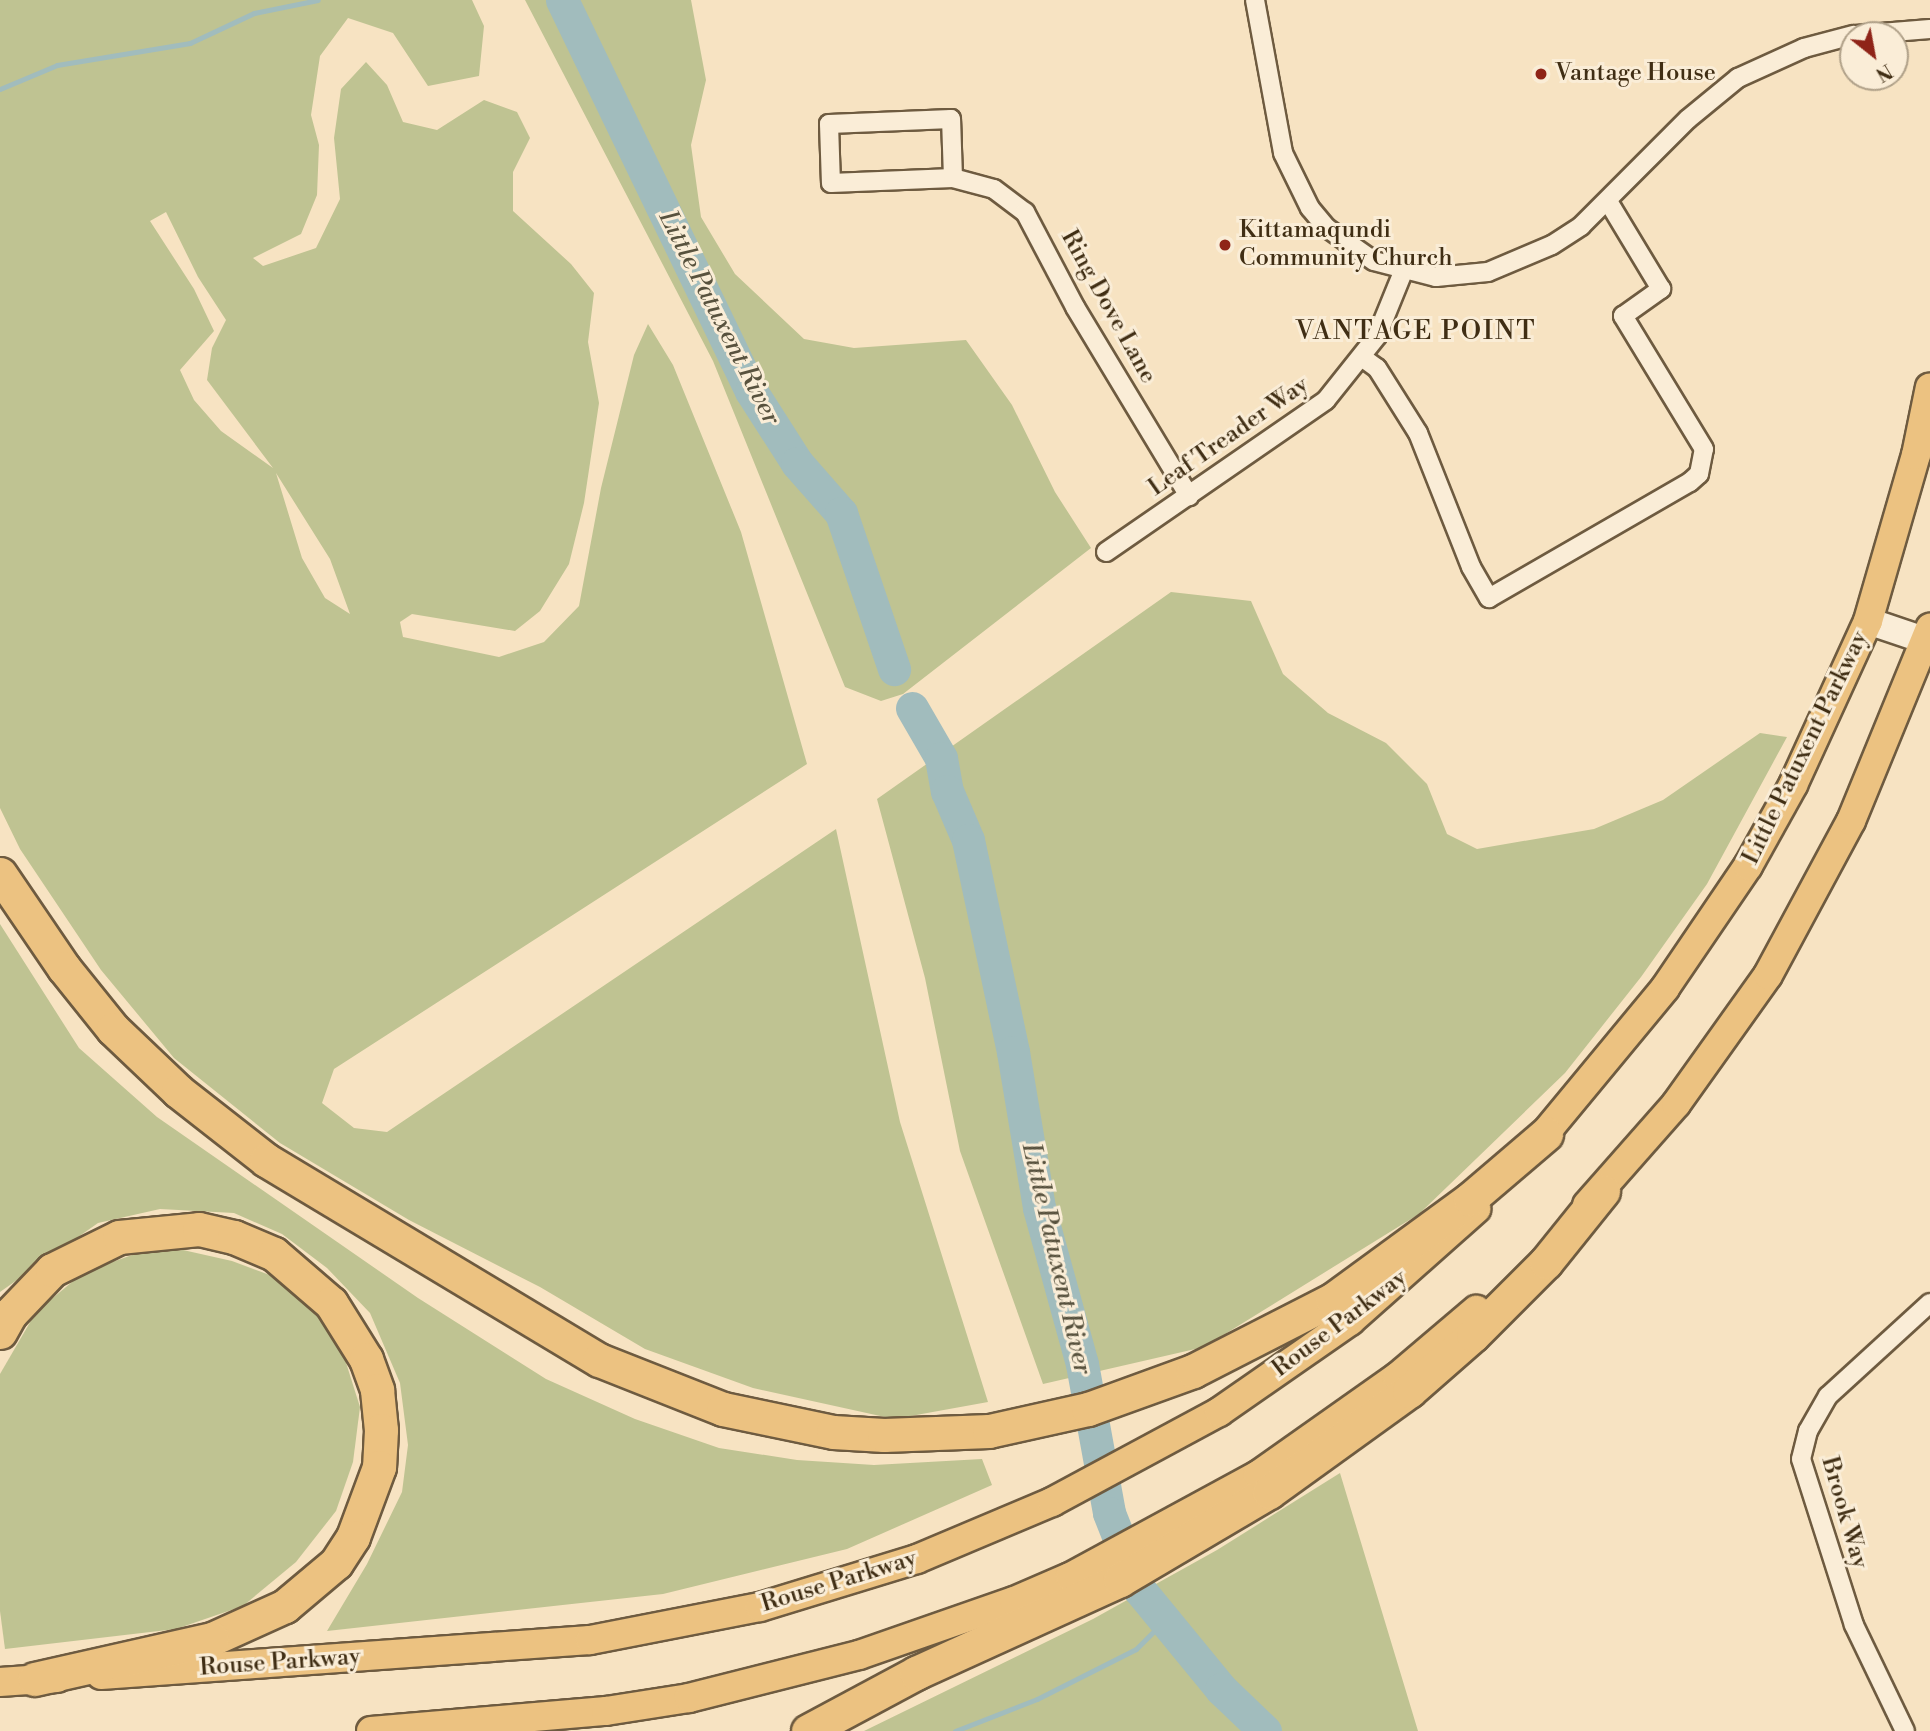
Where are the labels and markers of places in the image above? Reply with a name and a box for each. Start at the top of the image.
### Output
place label: Vantage House [1555,60,1716,88]
marker: Vantage House [1533,66,1549,82]
place label: Kittamaqundi Community Church [1239,217,1453,273]
marker: Kittamaqundi Community Church [1217,237,1233,253]

